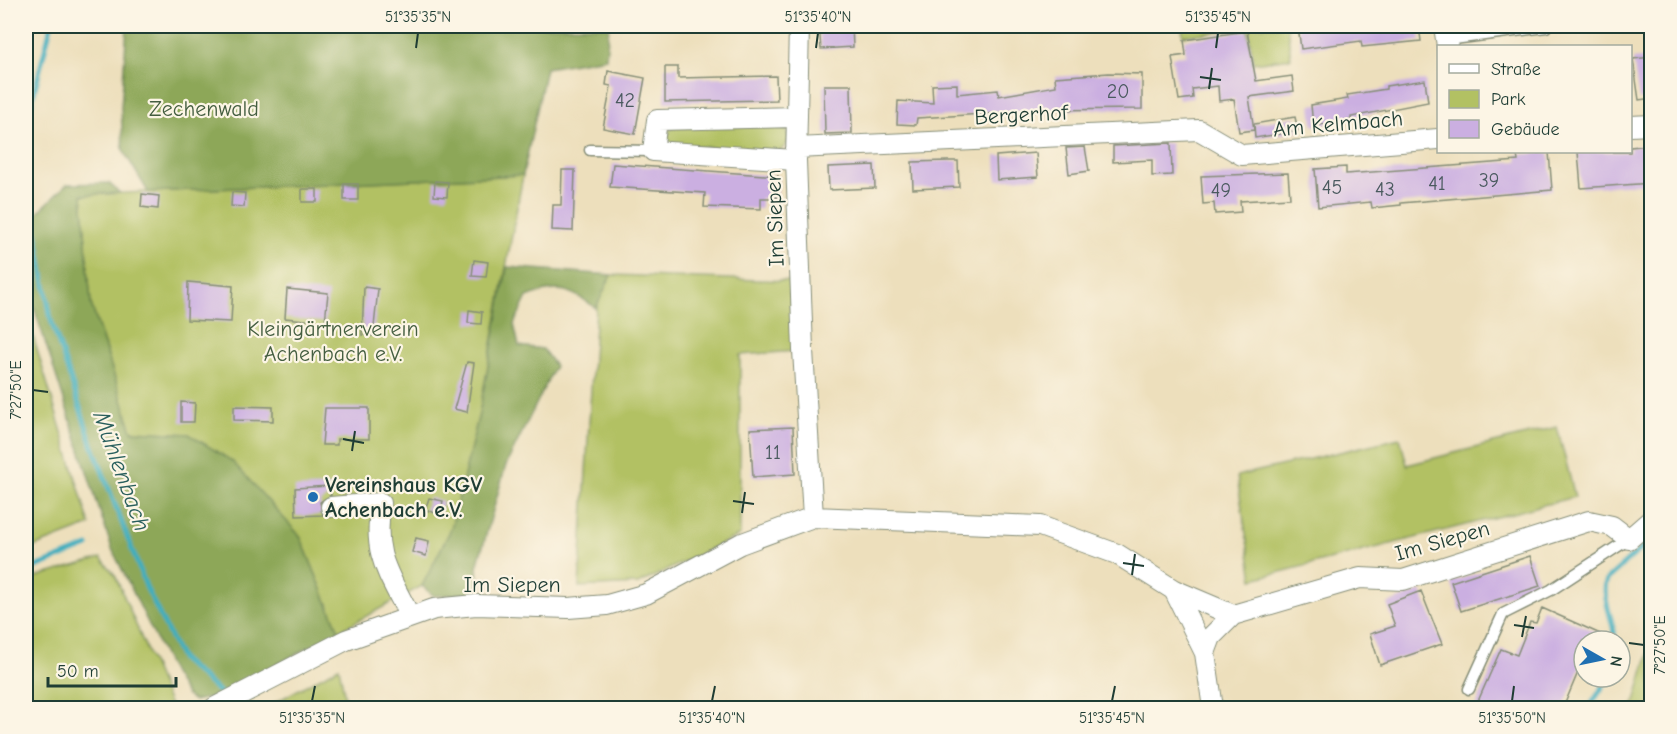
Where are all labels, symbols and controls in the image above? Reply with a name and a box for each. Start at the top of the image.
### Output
text: 51°35'35"N [385,8,451,26]
text: 51°35'40"N [785,8,851,26]
text: 51°35'45"N [1185,8,1251,26]
legend [1437,45,1632,153]
text: Straße [1491,59,1541,80]
house number: 20 [1107,80,1129,103]
house number: 42 [615,89,635,112]
text: Park [1491,89,1526,110]
park label: Zechenwald [149,96,259,122]
street label: Bergerhof [974,99,1070,130]
street label: Am Kelmbach [1272,105,1404,143]
text: Gebäude [1491,119,1560,140]
street label: Im Siepen [760,169,790,267]
house number: 39 [1479,169,1499,192]
house number: 41 [1428,172,1446,195]
house number: 45 [1322,176,1342,199]
house number: 43 [1375,178,1395,201]
house number: 49 [1211,179,1231,202]
park label: Kleingärtnerverein Achenbach e.V. [247,316,419,367]
text: 7°27'50"E [7,360,25,420]
water label: Mühlenbach [87,406,157,535]
house number: 11 [765,441,781,464]
place label: Vereinshaus KGV Achenbach e.V. [325,472,482,523]
marker: Vereinshaus KGV Achenbach e.V. [306,490,320,504]
street label: Im Siepen [1392,515,1493,567]
street label: Im Siepen [463,572,561,598]
text: 7°27'50"E [1651,615,1669,675]
north arrow [1572,629,1632,689]
scale bar [48,650,176,688]
text: N [1606,655,1626,668]
text: 50 m [57,661,99,682]
text: 51°35'35"N [279,709,345,727]
text: 51°35'40"N [679,709,745,727]
text: 51°35'45"N [1079,709,1145,727]
text: 51°35'50"N [1478,709,1546,727]

